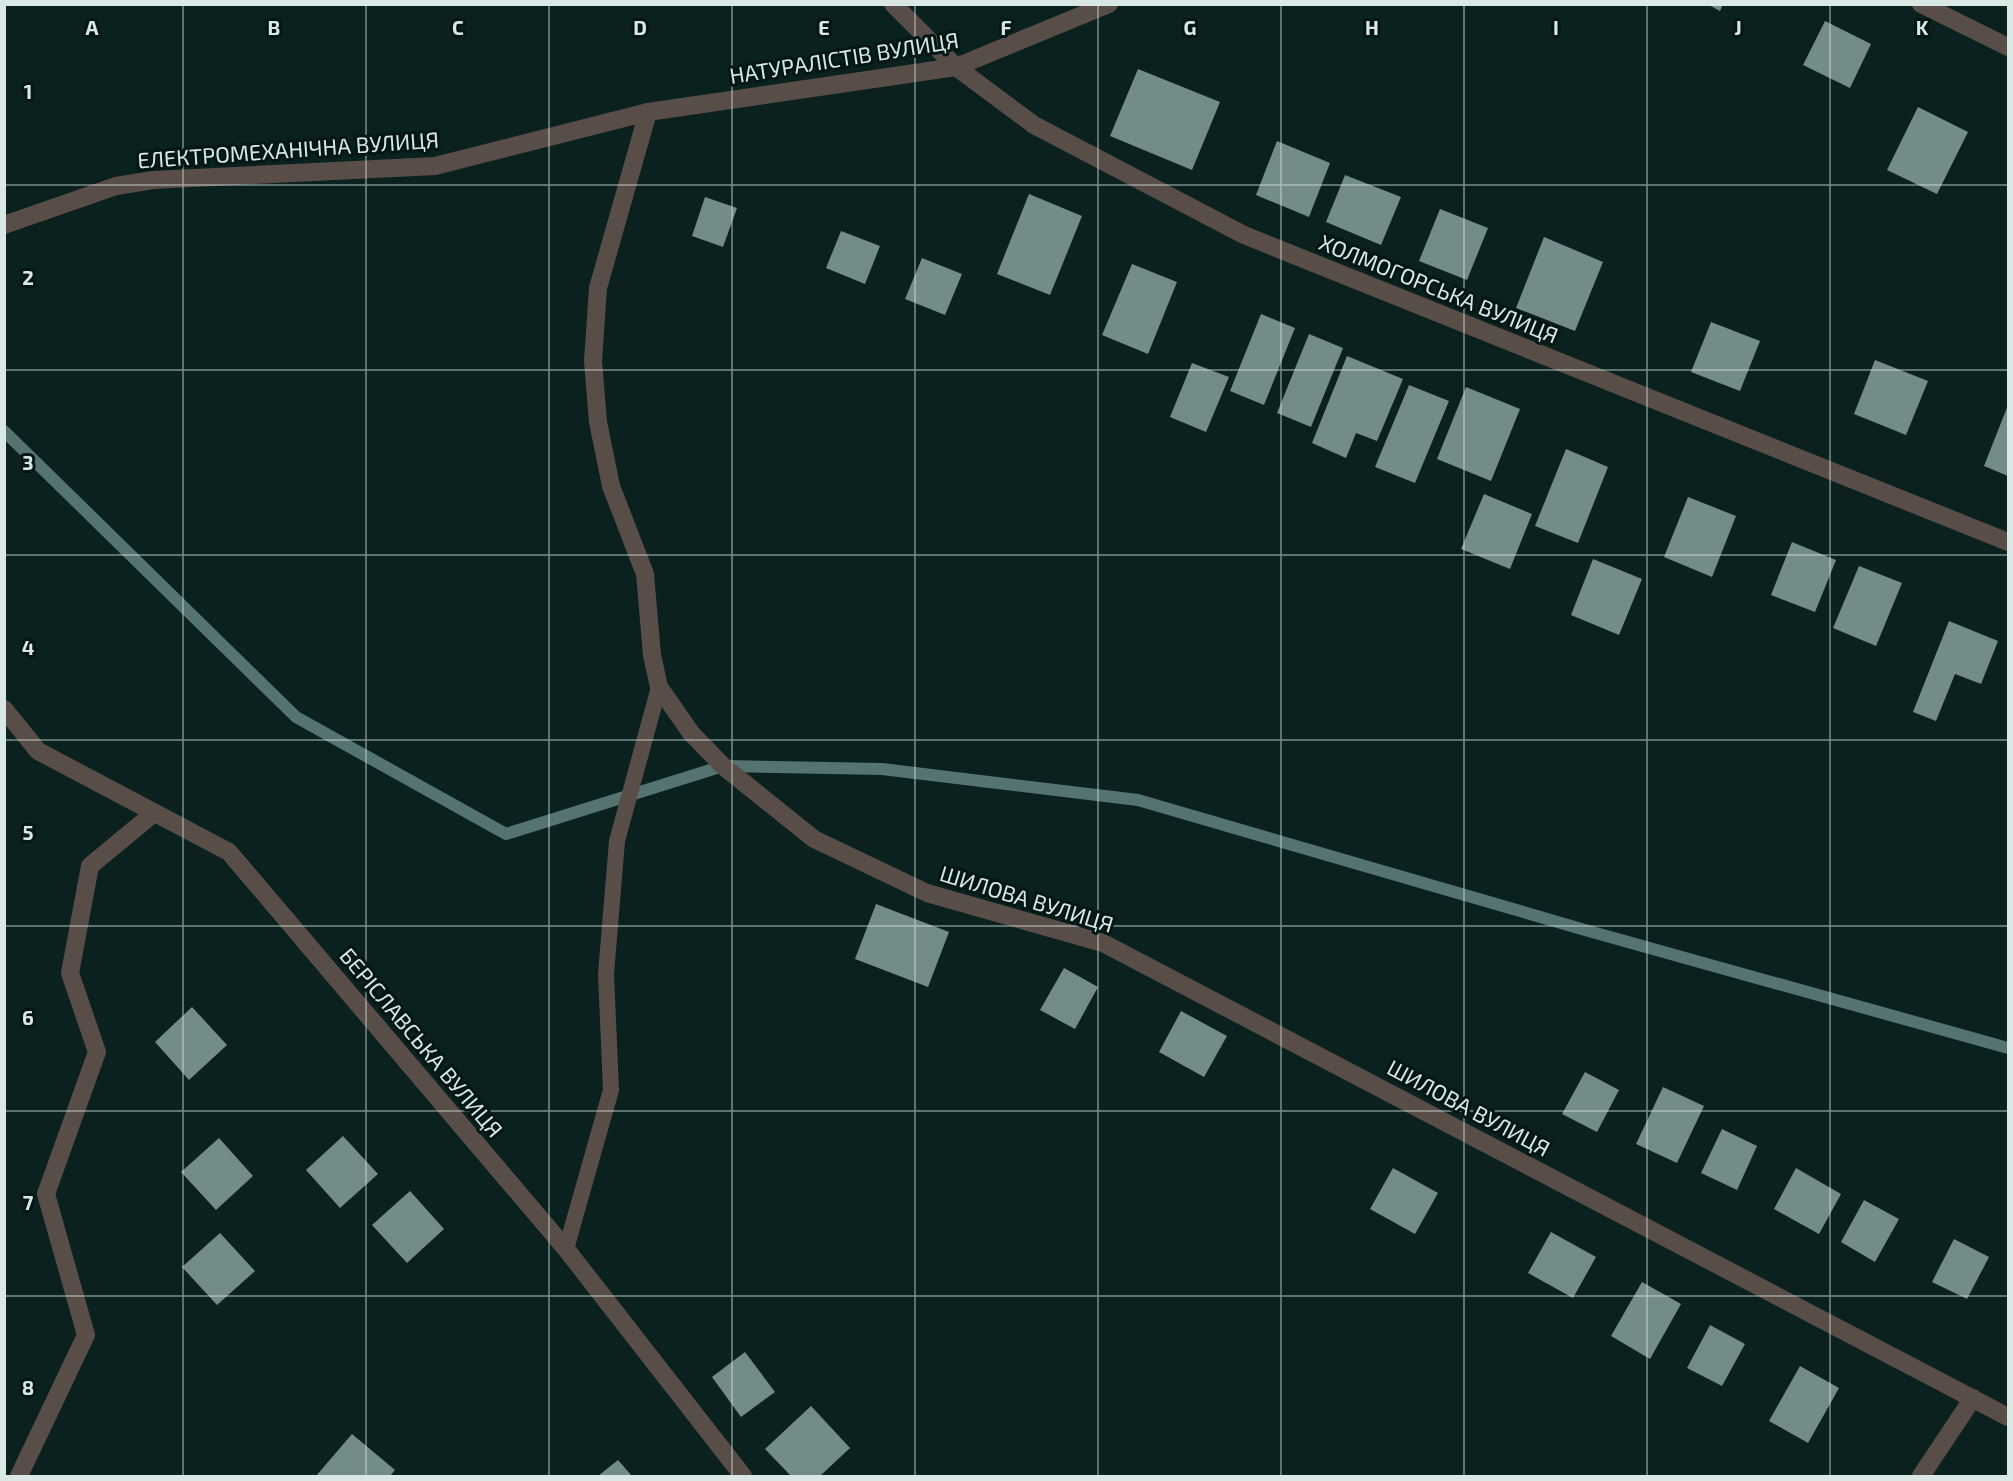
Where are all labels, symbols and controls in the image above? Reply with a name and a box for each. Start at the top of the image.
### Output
text: A [85,15,99,39]
text: B [268,15,280,39]
text: C [452,15,464,39]
text: D [633,15,647,39]
text: E [818,15,830,39]
text: F [1000,15,1012,39]
text: G [1184,15,1196,39]
text: H [1365,15,1379,39]
text: I [1553,15,1559,39]
text: J [1734,15,1742,39]
text: K [1916,15,1929,39]
street label: НАТУРАЛІСТІВ ВУЛИЦЯ [727,26,961,88]
text: 1 [24,79,32,103]
street label: ЕЛЕКТРОМЕХАНІЧНА ВУЛИЦЯ [136,125,440,173]
street label: ХОЛМОГОРСЬКА ВУЛИЦЯ [1316,228,1562,348]
text: 2 [22,265,34,289]
text: 3 [22,450,34,474]
text: 4 [22,635,35,659]
text: 5 [22,820,34,844]
street label: ШИЛОВА ВУЛИЦЯ [937,859,1117,937]
street label: БЕРІСЛАВСЬКА ВУЛИЦЯ [335,942,509,1142]
text: 6 [22,1005,34,1029]
street label: ШИЛОВА ВУЛИЦЯ [1383,1053,1555,1161]
text: 7 [23,1190,34,1214]
text: 8 [22,1375,34,1399]

